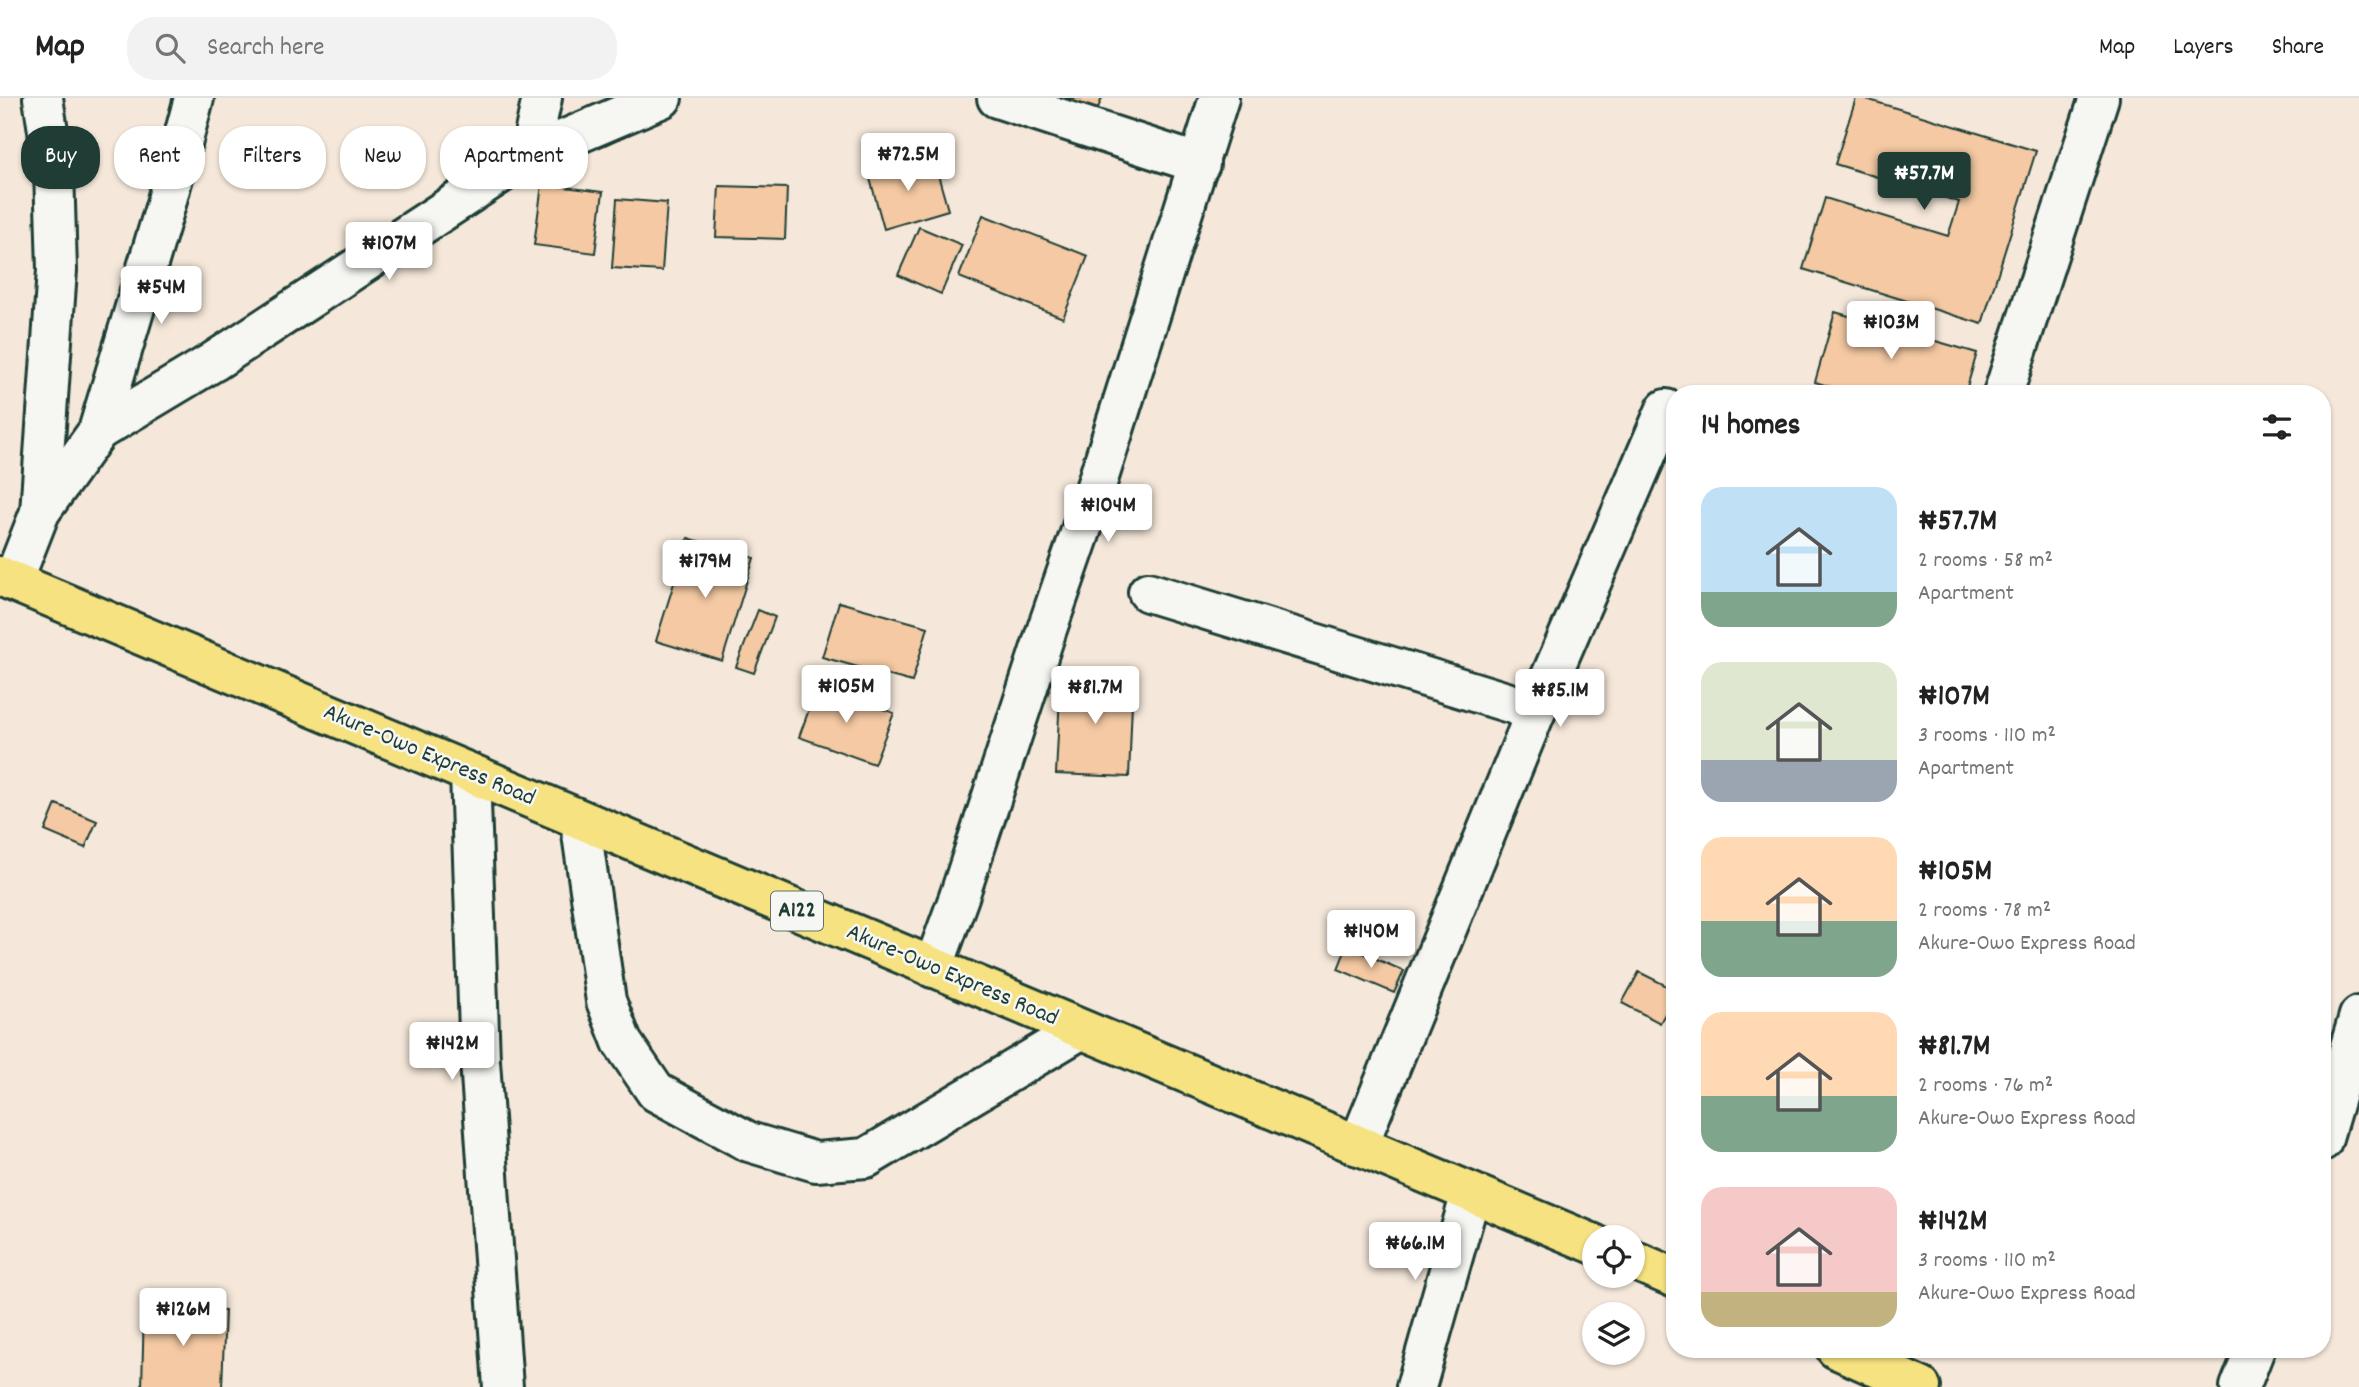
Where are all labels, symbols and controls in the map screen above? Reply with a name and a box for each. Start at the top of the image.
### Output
search box [127,17,617,80]
text: Map [35,25,85,72]
icon: search [151,29,189,67]
text: Search here [207,30,325,67]
text: Map [2099,31,2135,65]
text: Layers [2173,31,2234,65]
text: Share [2272,31,2324,65]
chip: Buy [21,126,100,189]
chip: Rent [114,126,205,189]
chip: Filters [219,126,326,189]
chip: New [340,126,426,189]
chip: Apartment [440,126,588,189]
pin: ₦72.5M [851,134,965,193]
text: ₦72.5M [877,139,939,172]
pin: ₦57.7M [1867,152,1981,212]
text: ₦57.7M [1894,158,1954,191]
pin: ₦107M [340,222,438,282]
text: ₦107M [362,228,417,261]
pin: ₦54M [120,266,202,326]
text: ₦54M [137,272,185,305]
pin: ₦103M [1842,302,1940,361]
text: ₦103M [1863,307,1919,340]
text: 14 homes [1701,406,1800,449]
icon: filters [2258,408,2296,446]
pin: ₦104M [1059,484,1157,544]
text: ₦104M [1080,490,1136,523]
text: ₦57.7M [1918,502,1997,545]
icon: home [1757,515,1841,599]
pin: ₦179M [656,540,754,600]
text: 2 rooms · 58 m² [1918,545,2053,578]
text: ₦179M [679,546,732,579]
text: Apartment [1918,578,2014,611]
pin: ₦105M [797,666,895,725]
pin: ₦81.7M [1038,666,1152,726]
pin: ₦85.1M [1503,670,1617,729]
text: ₦105M [818,671,874,704]
text: ₦81.7M [1067,672,1123,705]
text: ₦85.1M [1531,675,1589,708]
text: ₦107M [1918,677,1990,720]
icon: home [1757,690,1841,774]
street label: Akure-Owo Express Road [318,696,540,816]
text: 3 rooms · 110 m² [1918,720,2056,753]
text: Apartment [1918,753,2014,786]
text: ₦105M [1918,852,1992,895]
icon: home [1757,865,1841,949]
road number: A122 [771,891,823,930]
text: 2 rooms · 78 m² [1918,895,2051,928]
pin: ₦140M [1322,910,1420,970]
street label: Akure-Owo Express Road [841,916,1063,1036]
text: ₦140M [1343,916,1399,949]
text: Akure-Owo Express Road [1918,928,2136,961]
pin: ₦142M [403,1023,501,1082]
text: ₦81.7M [1918,1027,1990,1070]
text: ₦142M [425,1028,479,1061]
icon: home [1757,1040,1841,1124]
text: 2 rooms · 76 m² [1918,1070,2053,1103]
text: Akure-Owo Express Road [1918,1103,2136,1136]
text: ₦142M [1918,1202,1987,1245]
icon: home [1757,1215,1841,1299]
pin: ₦66.1M [1358,1222,1472,1282]
map controls [1582,1225,1645,1365]
button: locate [1582,1225,1645,1288]
text: ₦66.1M [1385,1228,1445,1261]
text: 3 rooms · 110 m² [1918,1245,2056,1278]
text: Akure-Owo Express Road [1918,1278,2136,1311]
pin: ₦126M [134,1288,232,1348]
text: ₦126M [156,1294,210,1327]
button: layers [1582,1302,1645,1365]

